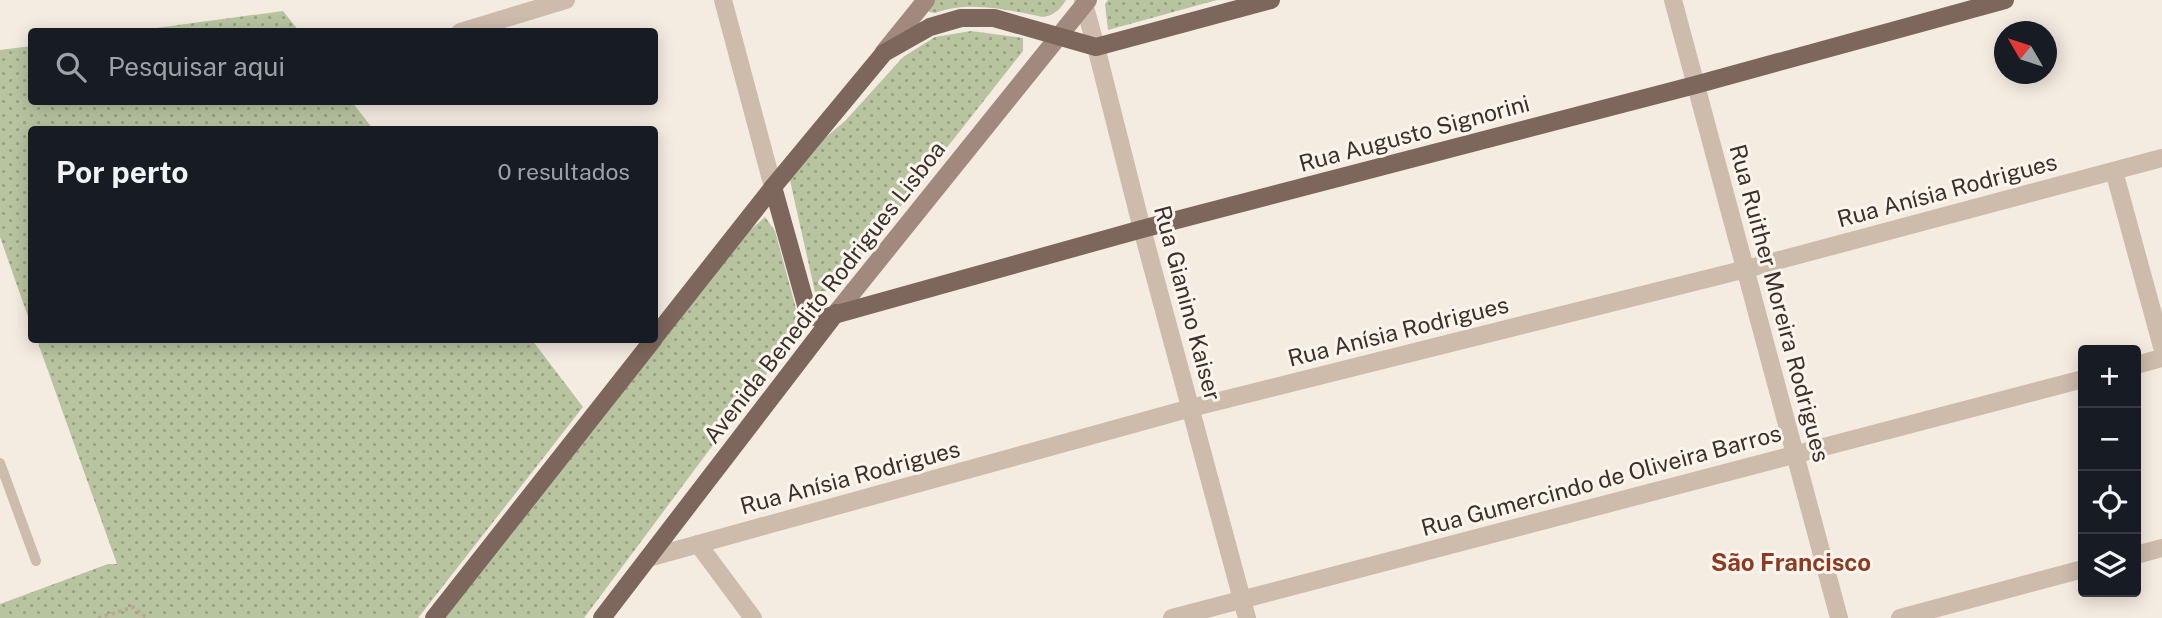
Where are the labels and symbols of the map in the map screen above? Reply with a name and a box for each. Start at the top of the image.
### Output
north arrow [1994,21,2057,84]
street label: Rua Augusto Signorini [1296,89,1532,177]
street label: Avenida Benedito Rodrigues Lisboa [698,136,950,448]
street label: Rua Ruither Moreira Rodrigues [1725,141,1835,465]
street label: Rua Anísia Rodrigues [1834,148,2060,232]
street label: Rua Gianino Kaiser [1149,203,1227,403]
street label: Rua Anísia Rodrigues [1285,291,1511,371]
street label: Rua Gumercindo de Oliveira Barros [1418,419,1784,541]
street label: Rua Anísia Rodrigues [737,435,963,519]
district label: São Francisco [1711,548,1871,576]

